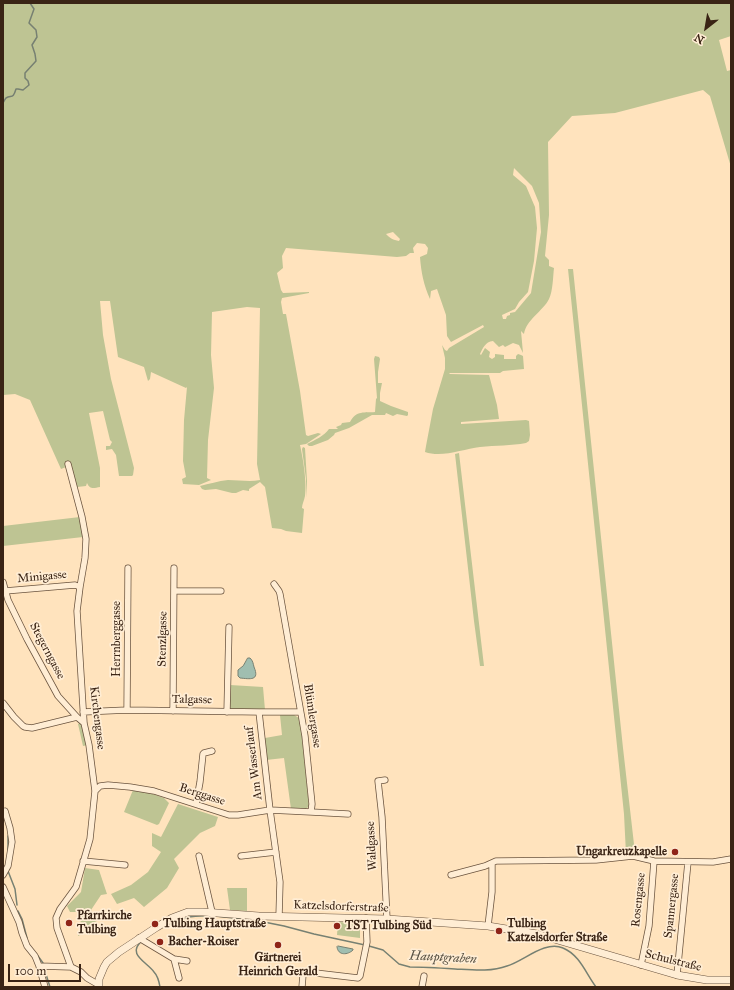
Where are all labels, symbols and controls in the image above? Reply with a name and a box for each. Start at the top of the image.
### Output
north arrow [686,8,726,48]
text: N [692,31,707,47]
street label: Minigasse [17,568,67,586]
street label: Herrnberggasse [110,601,124,677]
street label: Stenzlgasse [155,611,171,667]
street label: Stegerngasse [26,620,68,682]
street label: Blümlergasse [300,683,324,749]
street label: Kirchengasse [86,685,108,751]
street label: Talgasse [172,692,212,708]
street label: Am Wasserlauf [242,726,266,800]
street label: Berggasse [177,781,227,809]
street label: Waldgasse [364,821,380,871]
place label: Ungarkreuzkapelle [576,845,667,859]
marker: Ungarkreuzkapelle [670,847,680,857]
street label: Rosengasse [629,872,649,928]
street label: Spannergasse [661,873,683,939]
street label: Katzelsdorferstraße [293,898,389,916]
place label: Pfarrkirche Tulbing [77,909,132,937]
place label: Tulbing Hauptstraße [163,917,266,931]
place label: Tulbing Katzelsdorfer Straße [507,917,608,945]
marker: Pfarrkirche Tulbing [64,918,74,928]
marker: Tulbing Hauptstraße [150,919,160,929]
place label: TST Tulbing Süd [345,919,432,933]
marker: TST Tulbing Süd [332,921,342,931]
marker: Tulbing Katzelsdorfer Straße [494,926,504,936]
place label: Bacher-Roiser [168,935,239,949]
marker: Bacher-Roiser [155,937,165,947]
marker: Gärtnerei Heinrich Gerald [273,940,283,950]
street label: Schulstraße [643,947,703,975]
water label: Hauptgraben [409,948,477,968]
place label: Gärtnerei Heinrich Gerald [238,951,318,979]
scale bar [10,956,83,982]
text: 100 m [15,964,46,978]

